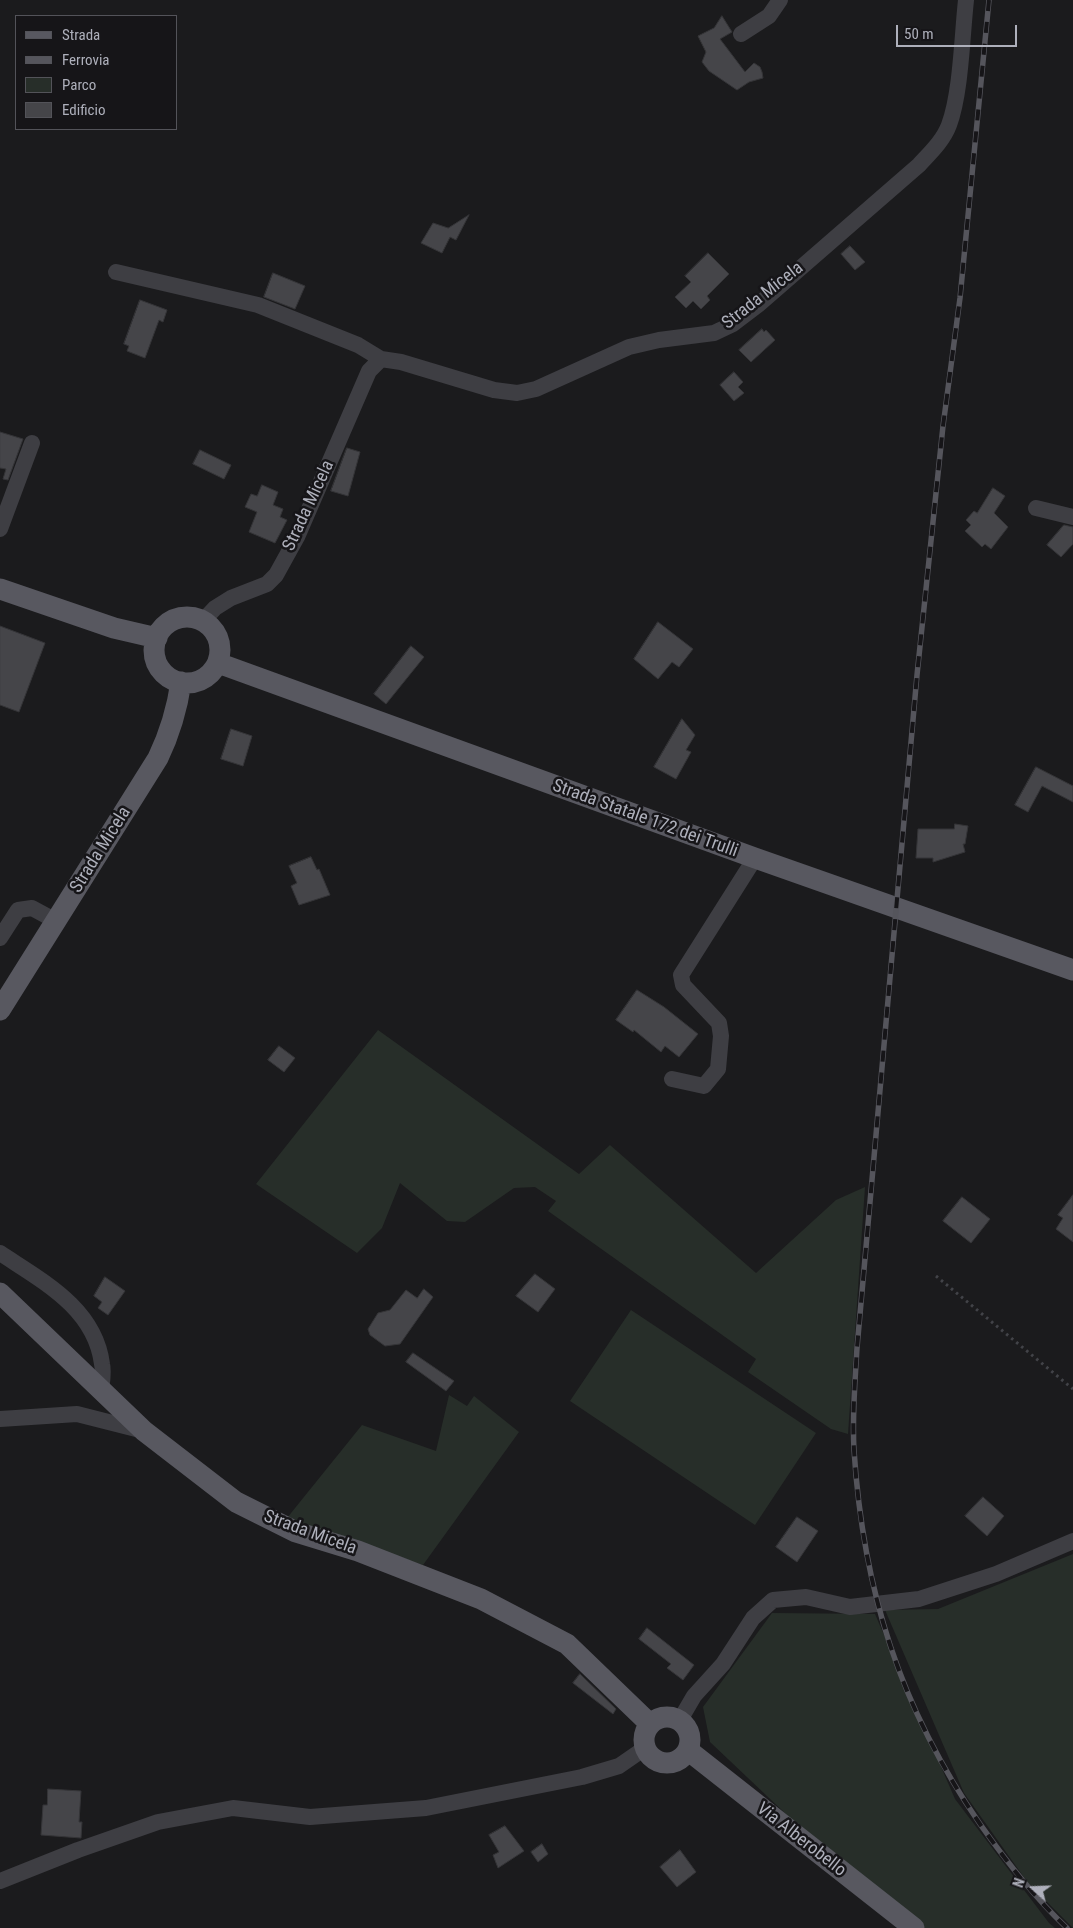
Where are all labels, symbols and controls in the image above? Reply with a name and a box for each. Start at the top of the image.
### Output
legend [15,15,178,130]
scale bar [898,15,1019,47]
text: 50 m [904,25,934,43]
text: Strada [62,26,100,44]
text: Ferrovia [62,51,110,69]
text: Parco [62,76,96,94]
text: Edificio [62,101,105,119]
street label: Strada Micela [718,258,808,334]
street label: Strada Micela [279,457,339,555]
street label: Strada Statale 172 dei Trulli [549,775,741,863]
street label: Strada Micela [66,803,136,897]
street label: Strada Micela [261,1506,359,1560]
street label: Via Alberobello [752,1798,850,1882]
north arrow [1008,1863,1058,1913]
text: N [1010,1876,1028,1890]

